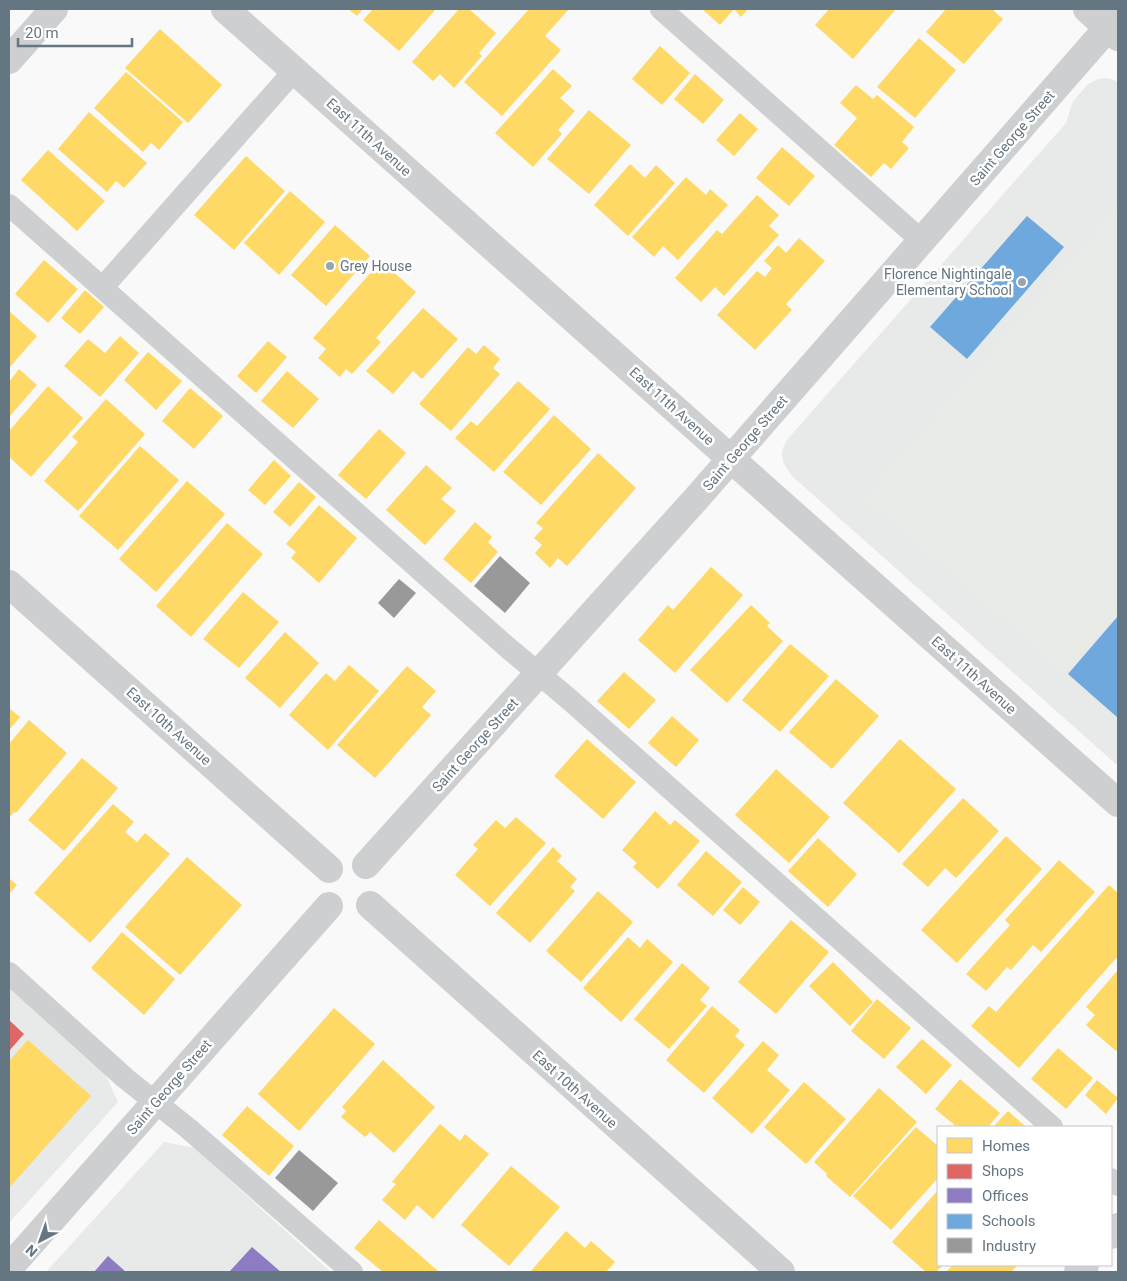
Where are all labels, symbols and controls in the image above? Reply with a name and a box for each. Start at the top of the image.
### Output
scale bar [18,15,131,47]
text: 20 m [25,24,59,42]
street label: Saint George Street [966,87,1058,189]
street label: East 11th Avenue [323,95,415,179]
place label: Grey House [340,258,412,274]
marker: Grey House [324,260,336,272]
place label: Florence Nightingale Elementary School [884,266,1012,298]
marker: Florence Nightingale Elementary School [1016,276,1028,288]
street label: East 11th Avenue [626,364,718,448]
street label: Saint George Street [699,392,791,494]
street label: East 11th Avenue [928,633,1020,717]
street label: East 10th Avenue [123,684,215,768]
street label: Saint George Street [429,695,521,795]
street label: Saint George Street [123,1036,215,1138]
street label: East 10th Avenue [529,1047,621,1131]
legend [937,1126,1112,1266]
text: Homes [982,1137,1030,1155]
text: Shops [982,1162,1024,1180]
text: Offices [982,1187,1029,1205]
text: Schools [982,1212,1036,1230]
north arrow [15,1216,65,1266]
text: Industry [982,1237,1036,1255]
text: N [22,1242,40,1260]

